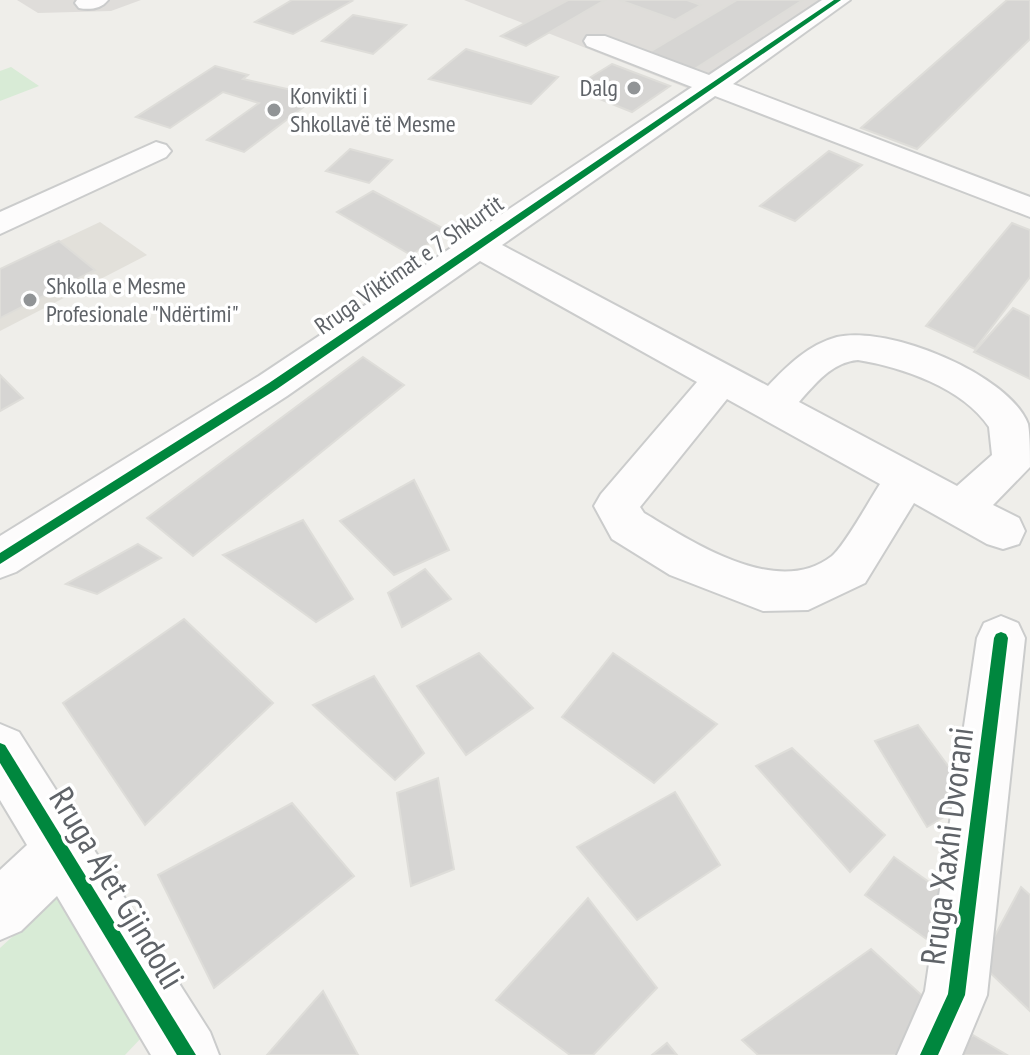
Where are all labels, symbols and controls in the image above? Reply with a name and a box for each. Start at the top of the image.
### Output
place label: Dalg [580,72,618,103]
marker: Dalg [625,79,643,97]
place label: Konvikti i Shkollavë të Mesme [290,80,456,139]
marker: Konvikti i Shkollavë të Mesme [265,101,283,119]
street label: Rruga Viktimat e 7 Shkurtit [308,188,509,341]
place label: Shkolla e Mesme Profesionale "Ndërtimi" [46,270,239,329]
marker: Shkolla e Mesme Profesionale "Ndërtimi" [21,291,39,309]
street label: Rruga Xaxhi Dvorani [910,725,982,967]
street label: Rruga Ajet Gjindolli [40,778,195,997]

